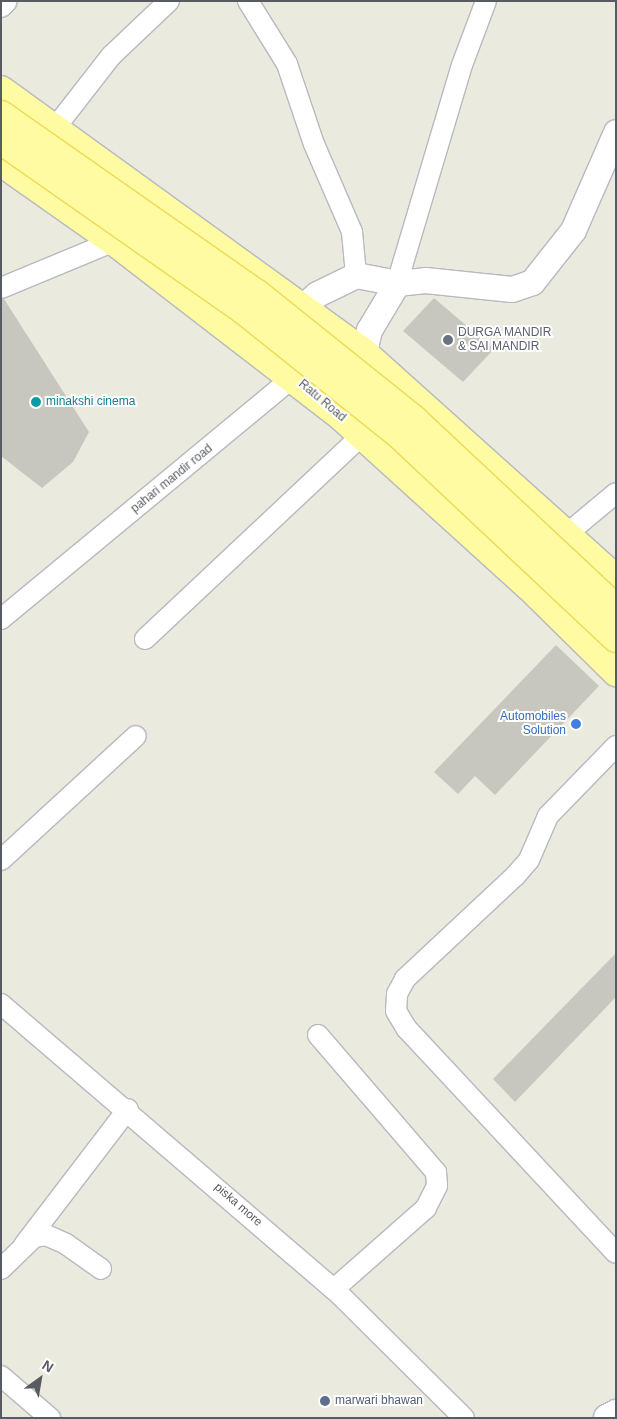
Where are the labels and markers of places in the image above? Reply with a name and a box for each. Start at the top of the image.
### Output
place label: DURGA MANDIR & SAI MANDIR [458,326,552,354]
marker: DURGA MANDIR & SAI MANDIR [442,334,454,346]
place label: minakshi cinema [46,395,135,409]
marker: minakshi cinema [30,396,42,408]
place label: Automobiles Solution [500,710,566,738]
marker: Automobiles Solution [570,718,582,730]
place label: marwari bhawan [335,1394,423,1408]
marker: marwari bhawan [319,1395,331,1407]

